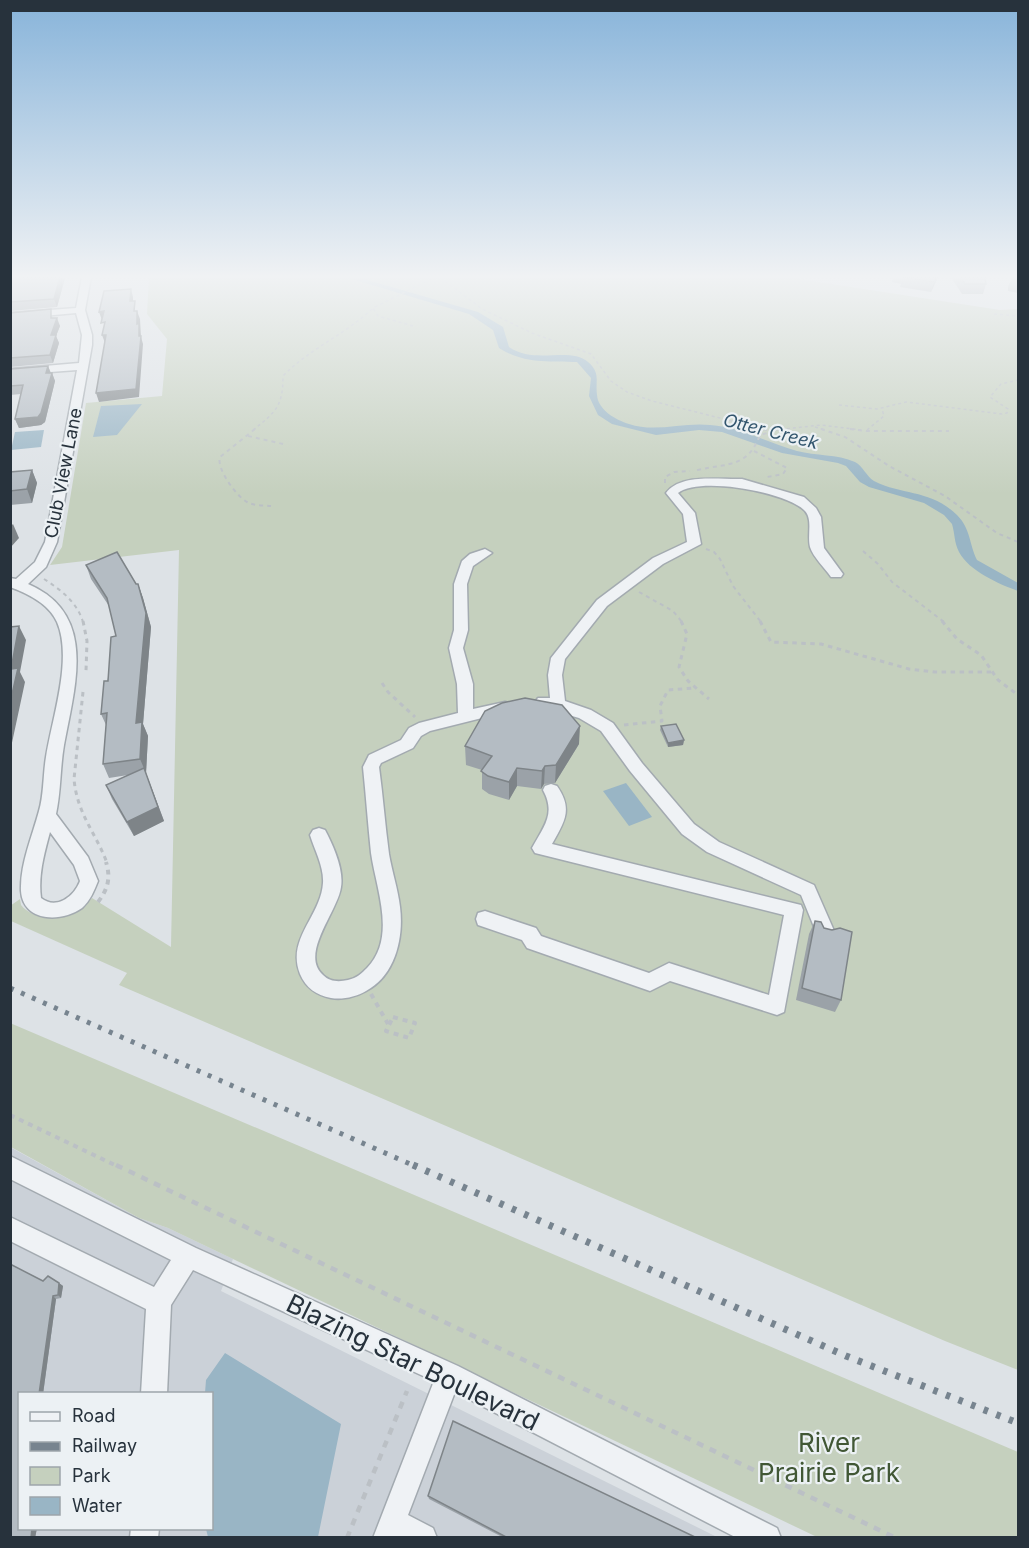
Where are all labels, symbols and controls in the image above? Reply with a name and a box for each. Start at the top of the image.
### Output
street label: Club View Lane [40,406,86,540]
water label: Otter Creek [721,409,822,453]
street label: Blazing Star Boulevard [282,1287,544,1437]
legend [18,1392,213,1530]
text: Road [72,1405,115,1426]
park label: River Prairie Park [758,1427,900,1488]
text: Railway [72,1435,137,1456]
text: Park [72,1465,111,1486]
text: Water [72,1495,122,1516]

